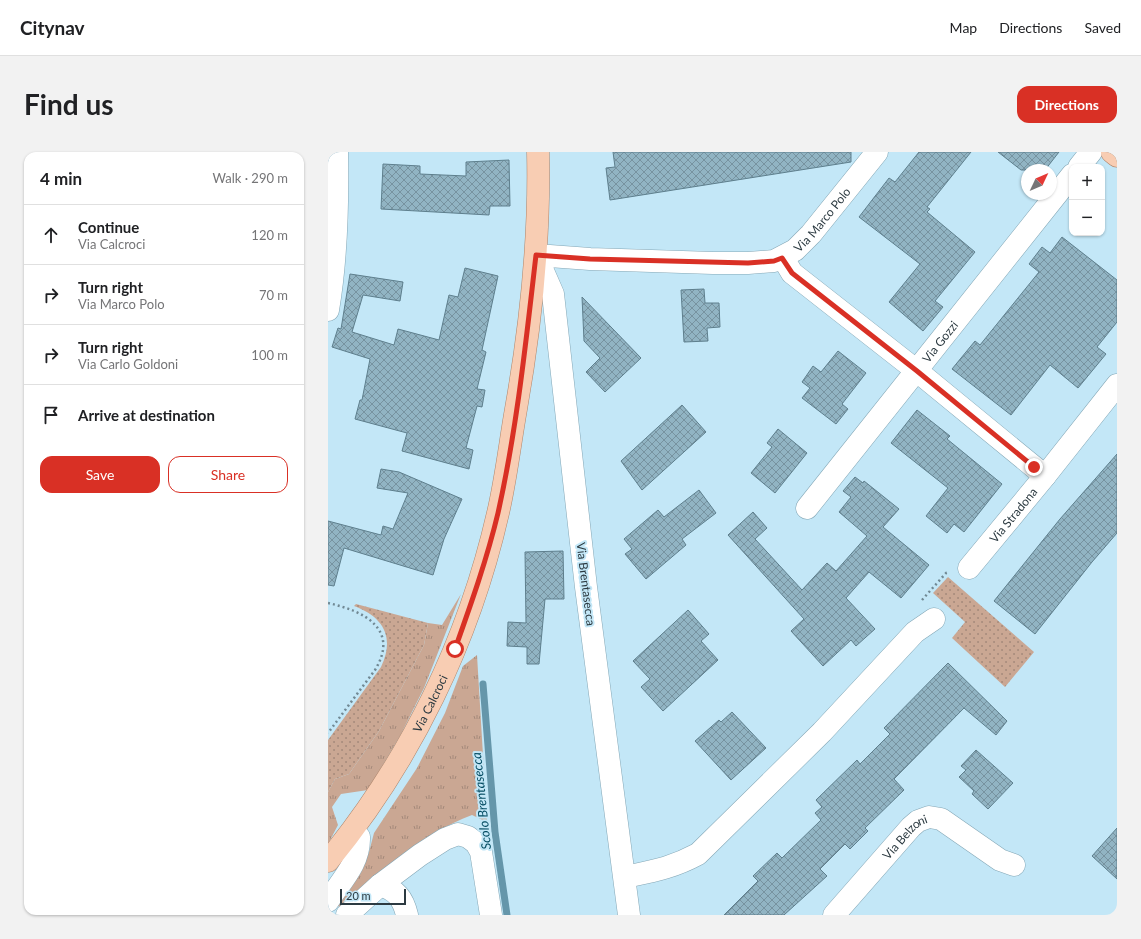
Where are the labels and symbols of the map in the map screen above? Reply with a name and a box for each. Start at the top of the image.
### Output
north arrow [1021,164,1057,200]
street label: Via Marco Polo [790,184,853,255]
street label: Via Gozzi [918,317,961,365]
route end [1025,458,1043,476]
street label: Via Stradona [986,484,1040,545]
street label: Via Brentasecca [573,541,599,627]
route start [446,640,464,658]
street label: Via Calcroci [409,672,450,735]
water label: Scolo Brentasecca [468,751,494,850]
street label: Via Belzoni [879,811,929,862]
scale bar [340,887,406,906]

